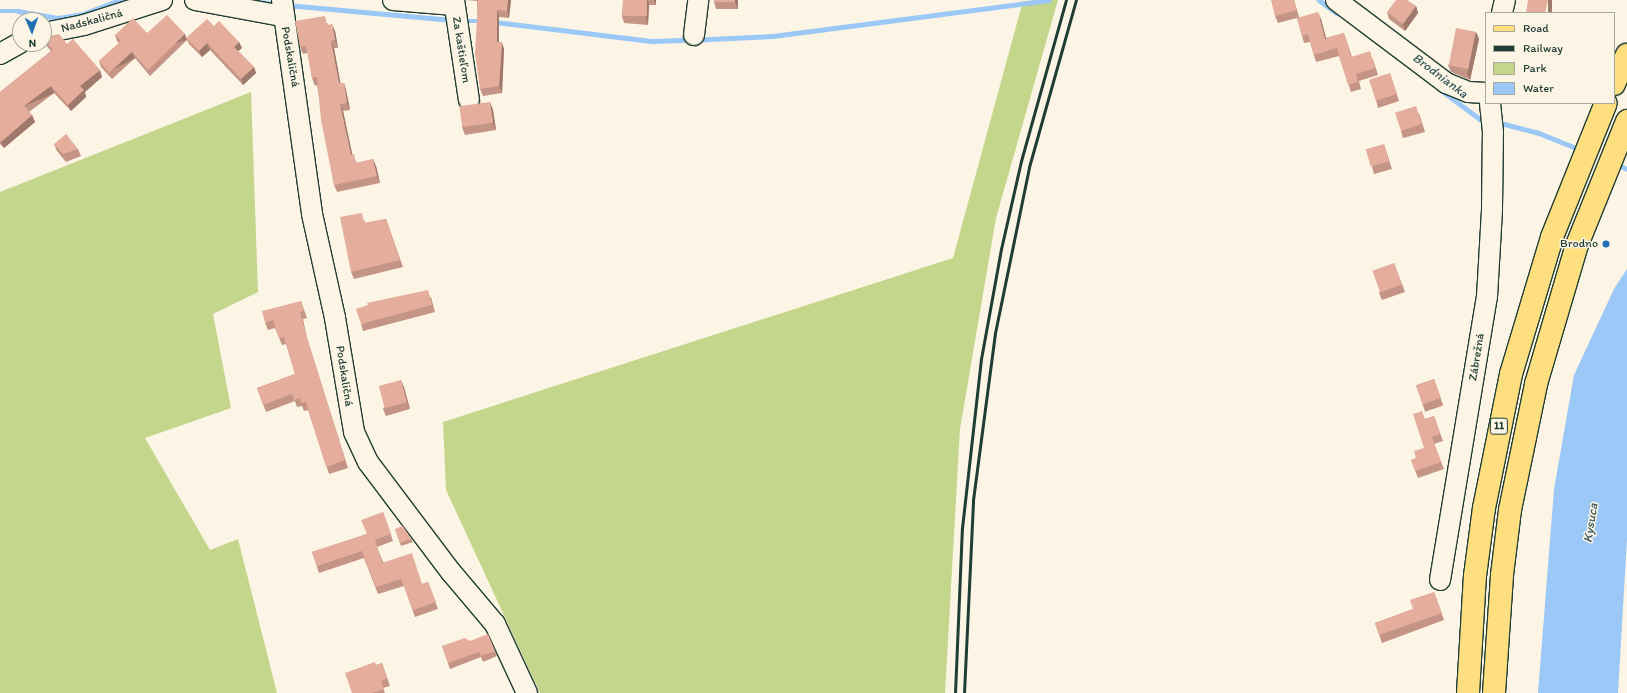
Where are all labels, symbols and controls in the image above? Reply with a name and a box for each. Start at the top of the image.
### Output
street label: Nadskaličná [60,6,124,36]
north arrow [12,12,52,52]
legend [1485,12,1615,104]
street label: Za kaštieľom [449,16,473,84]
text: Road [1523,21,1549,35]
street label: Podskaličná [278,26,302,88]
text: N [28,37,36,50]
text: Railway [1523,41,1563,55]
water label: Brodnianka [1409,50,1471,102]
text: Park [1523,61,1547,75]
text: Water [1523,81,1554,95]
place label: Brodno [1560,237,1598,251]
marker: Brodno [1601,239,1611,249]
street label: Zábrežná [1466,332,1488,382]
street label: Podskaličná [332,345,356,407]
road number: 11 [1489,417,1509,435]
water label: Kysuca [1580,502,1602,544]

